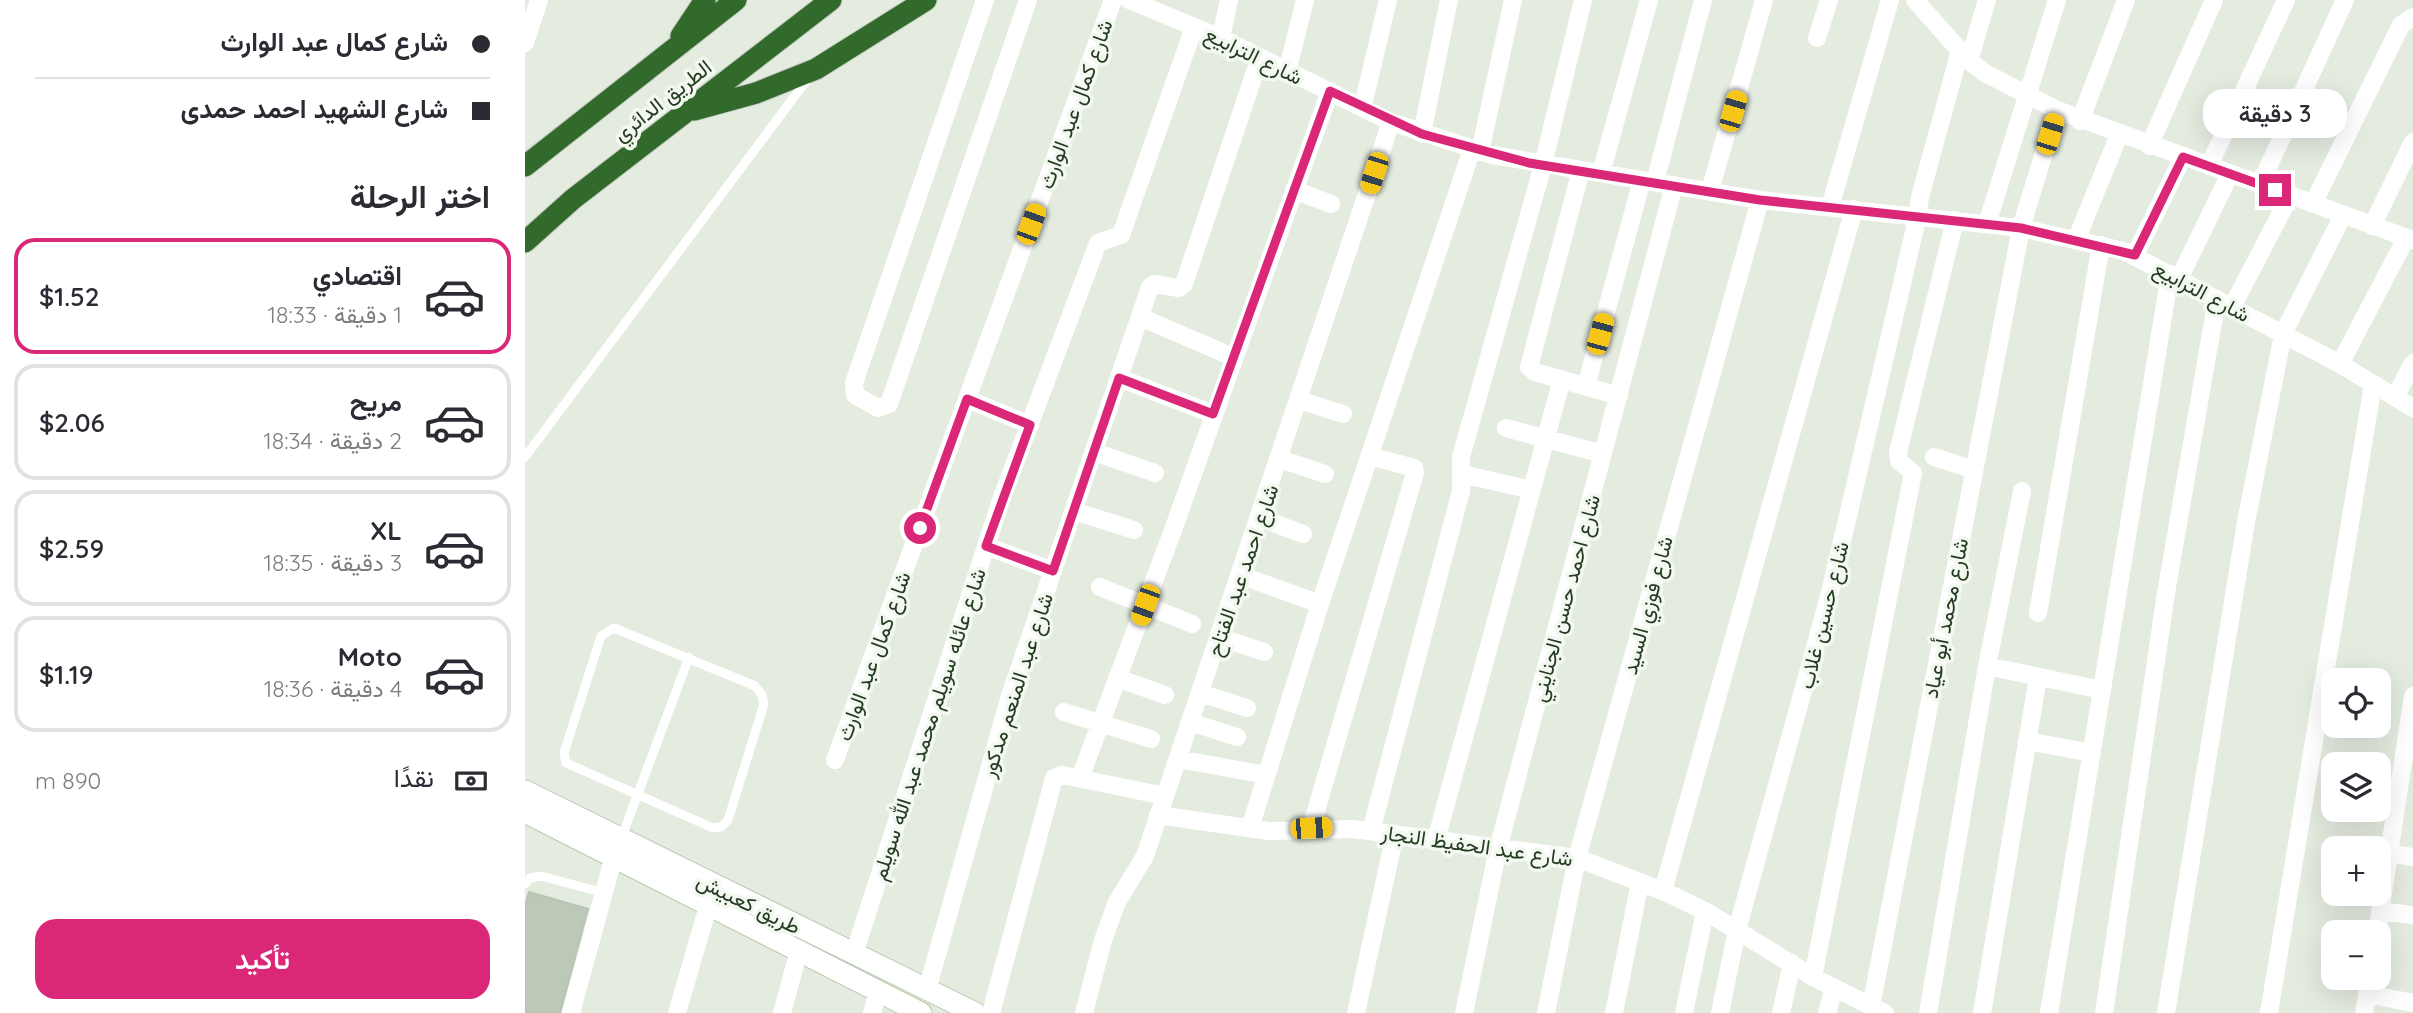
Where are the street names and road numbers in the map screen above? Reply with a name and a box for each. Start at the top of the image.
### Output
street label: شارع كمال عبد الوارث [1032,16,1120,193]
street label: شارع الترابيع [1200,20,1307,92]
street label: الطريق الدائري [608,53,720,151]
street label: شارع الترابيع [2148,255,2255,329]
street label: شارع احمد عبد الفتاح [1200,481,1285,660]
street label: شارع احمد حسن الجنايني [1525,491,1610,706]
street label: شارع فوزي السيد [1616,533,1683,678]
street label: شارع محمد أبو عياد [1917,536,1975,701]
street label: شارع حسين غلاب [1792,539,1856,692]
street label: شارع عائله سويلم محمد عبد الله سويلم [865,565,993,884]
street label: شارع كمال عبد الوارث [830,568,918,745]
street label: شارع عبد المنعم مدكور [974,590,1060,782]
street label: شارع عبد الحفيظ النجار [1378,819,1574,873]
street label: طريق كعبيش [692,867,805,940]

